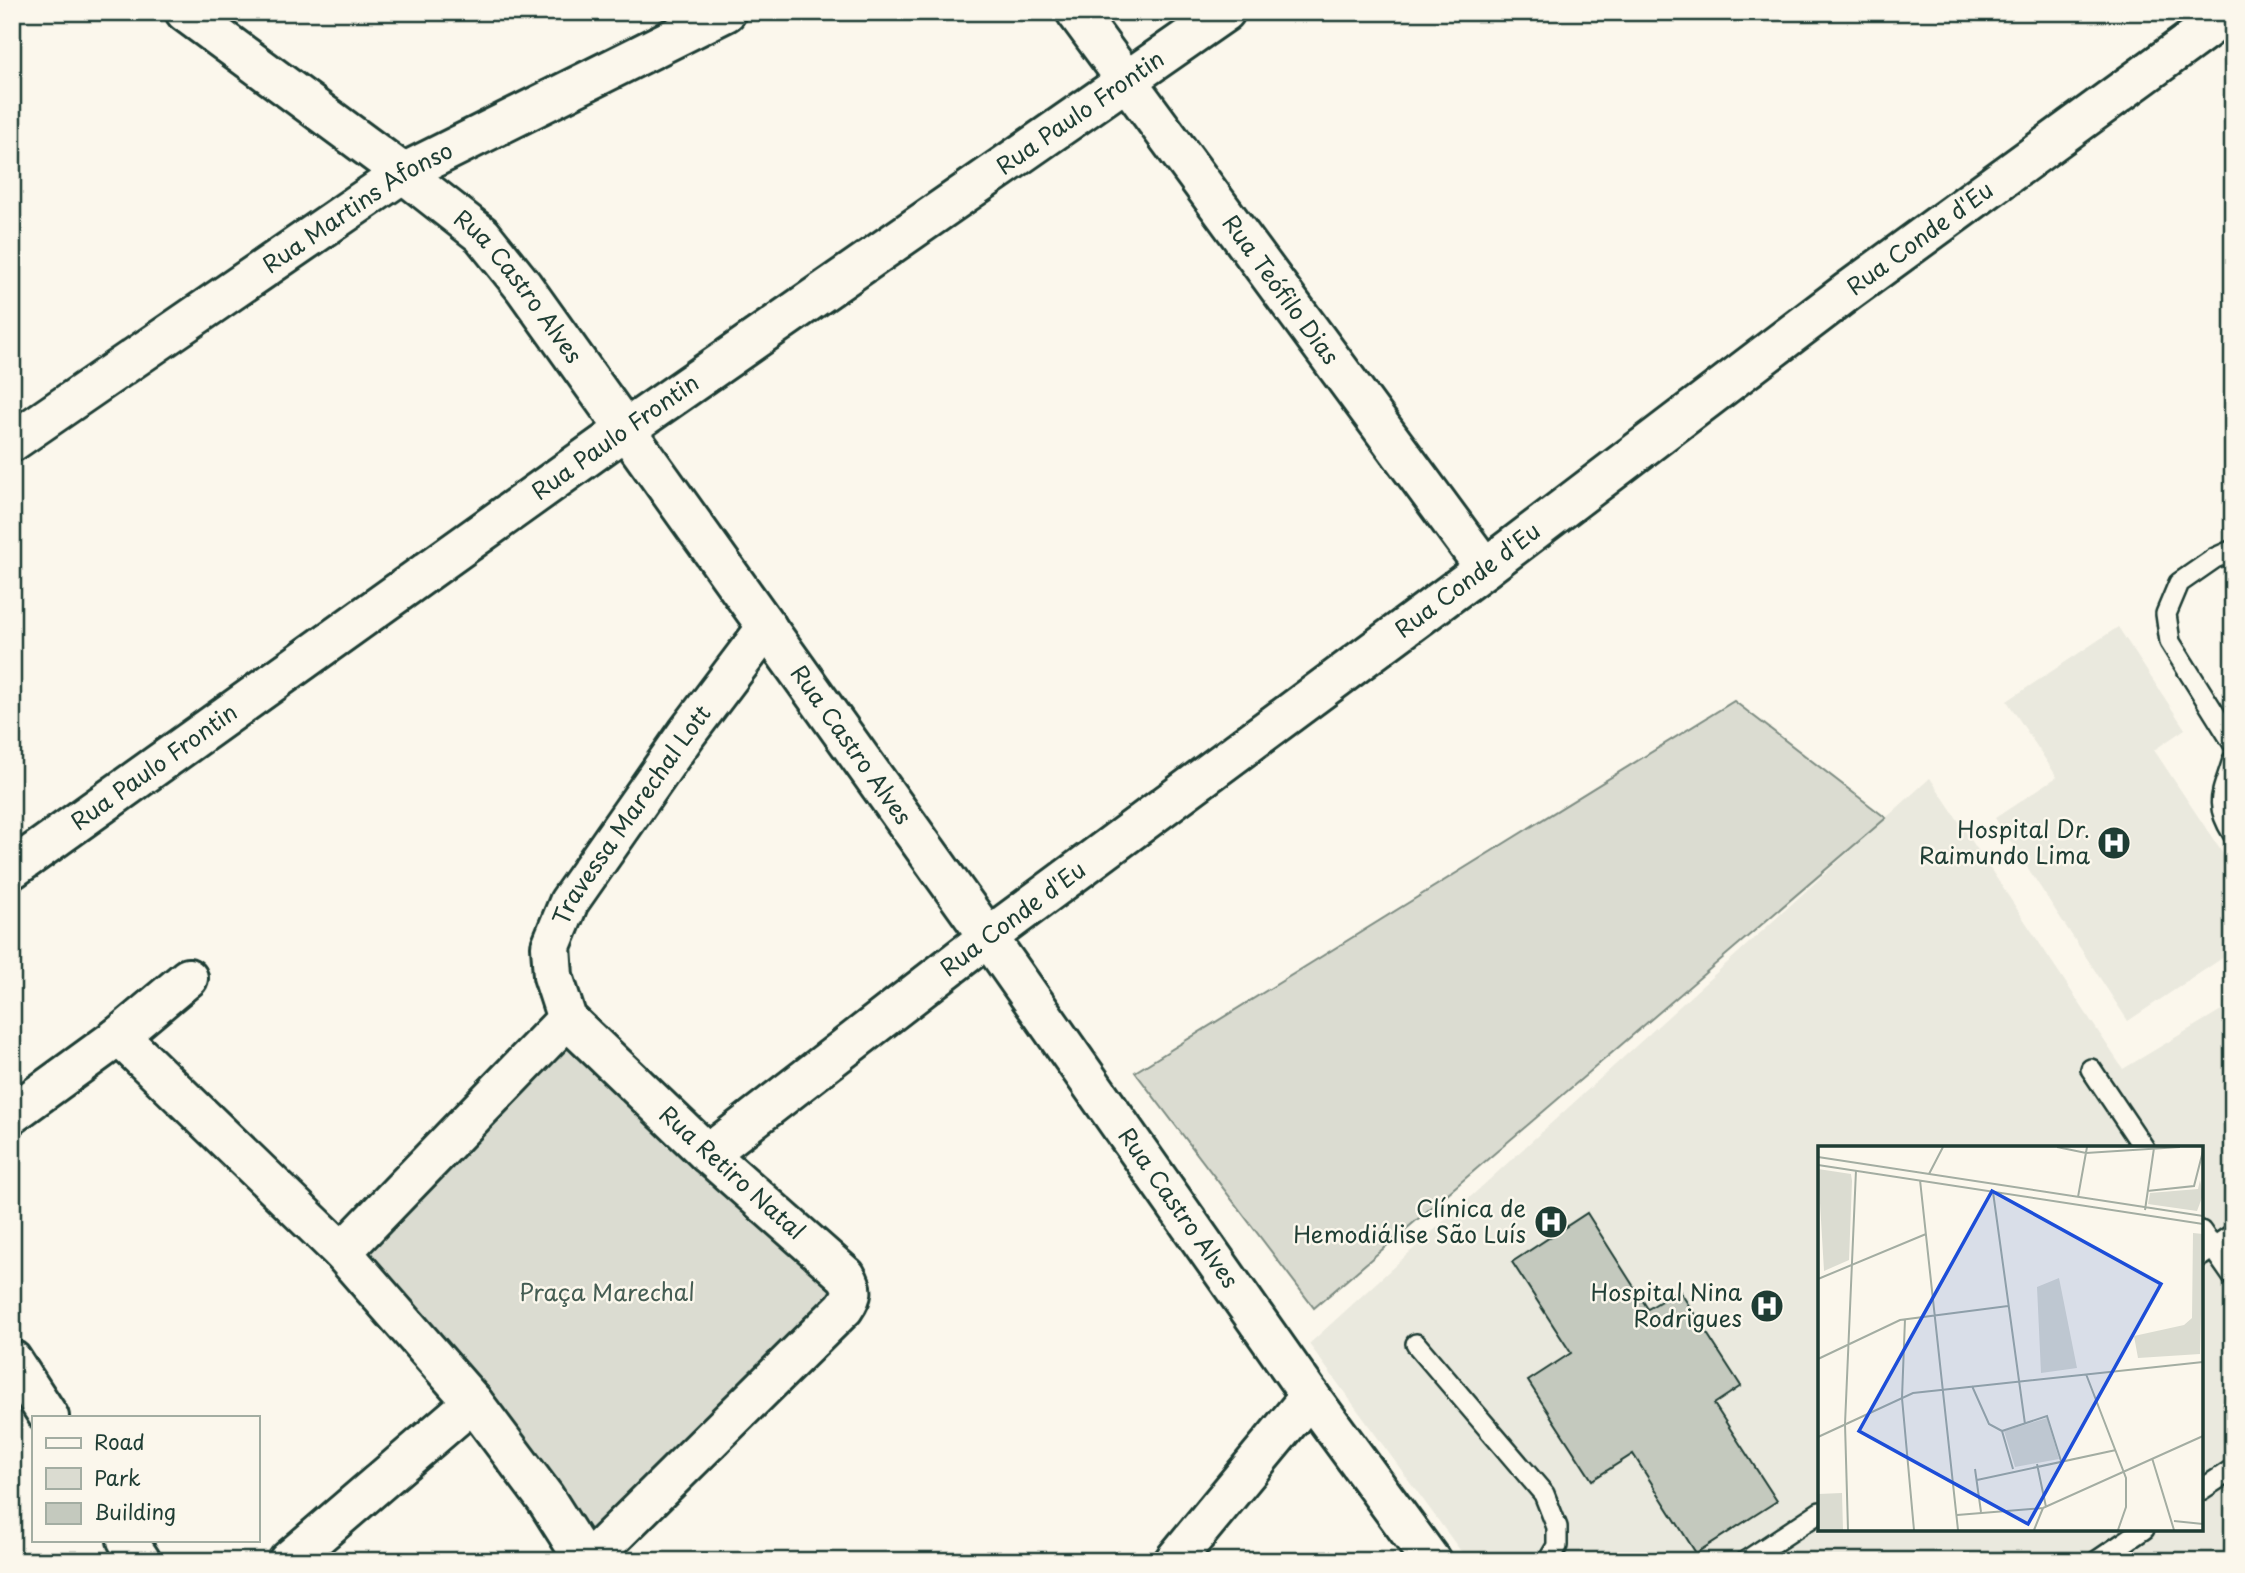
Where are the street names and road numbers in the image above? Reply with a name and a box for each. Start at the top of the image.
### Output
street label: Rua Paulo Frontin [988,41,1171,182]
street label: Rua Martins Afonso [255,132,458,281]
street label: Rua Conde d'Eu [1839,172,2000,303]
street label: Rua Castro Alves [447,200,592,370]
street label: Rua Teófilo Dias [1215,207,1349,371]
street label: Rua Paulo Frontin [524,365,705,507]
street label: Rua Conde d'Eu [1387,513,1547,645]
street label: Rua Castro Alves [783,657,921,831]
street label: Rua Paulo Frontin [63,694,244,838]
street label: Travessa Marechal Lott [543,697,718,930]
street label: Rua Conde d'Eu [932,851,1092,984]
street label: Rua Retiro Natal [652,1097,814,1247]
street label: Rua Castro Alves [1111,1120,1248,1295]

